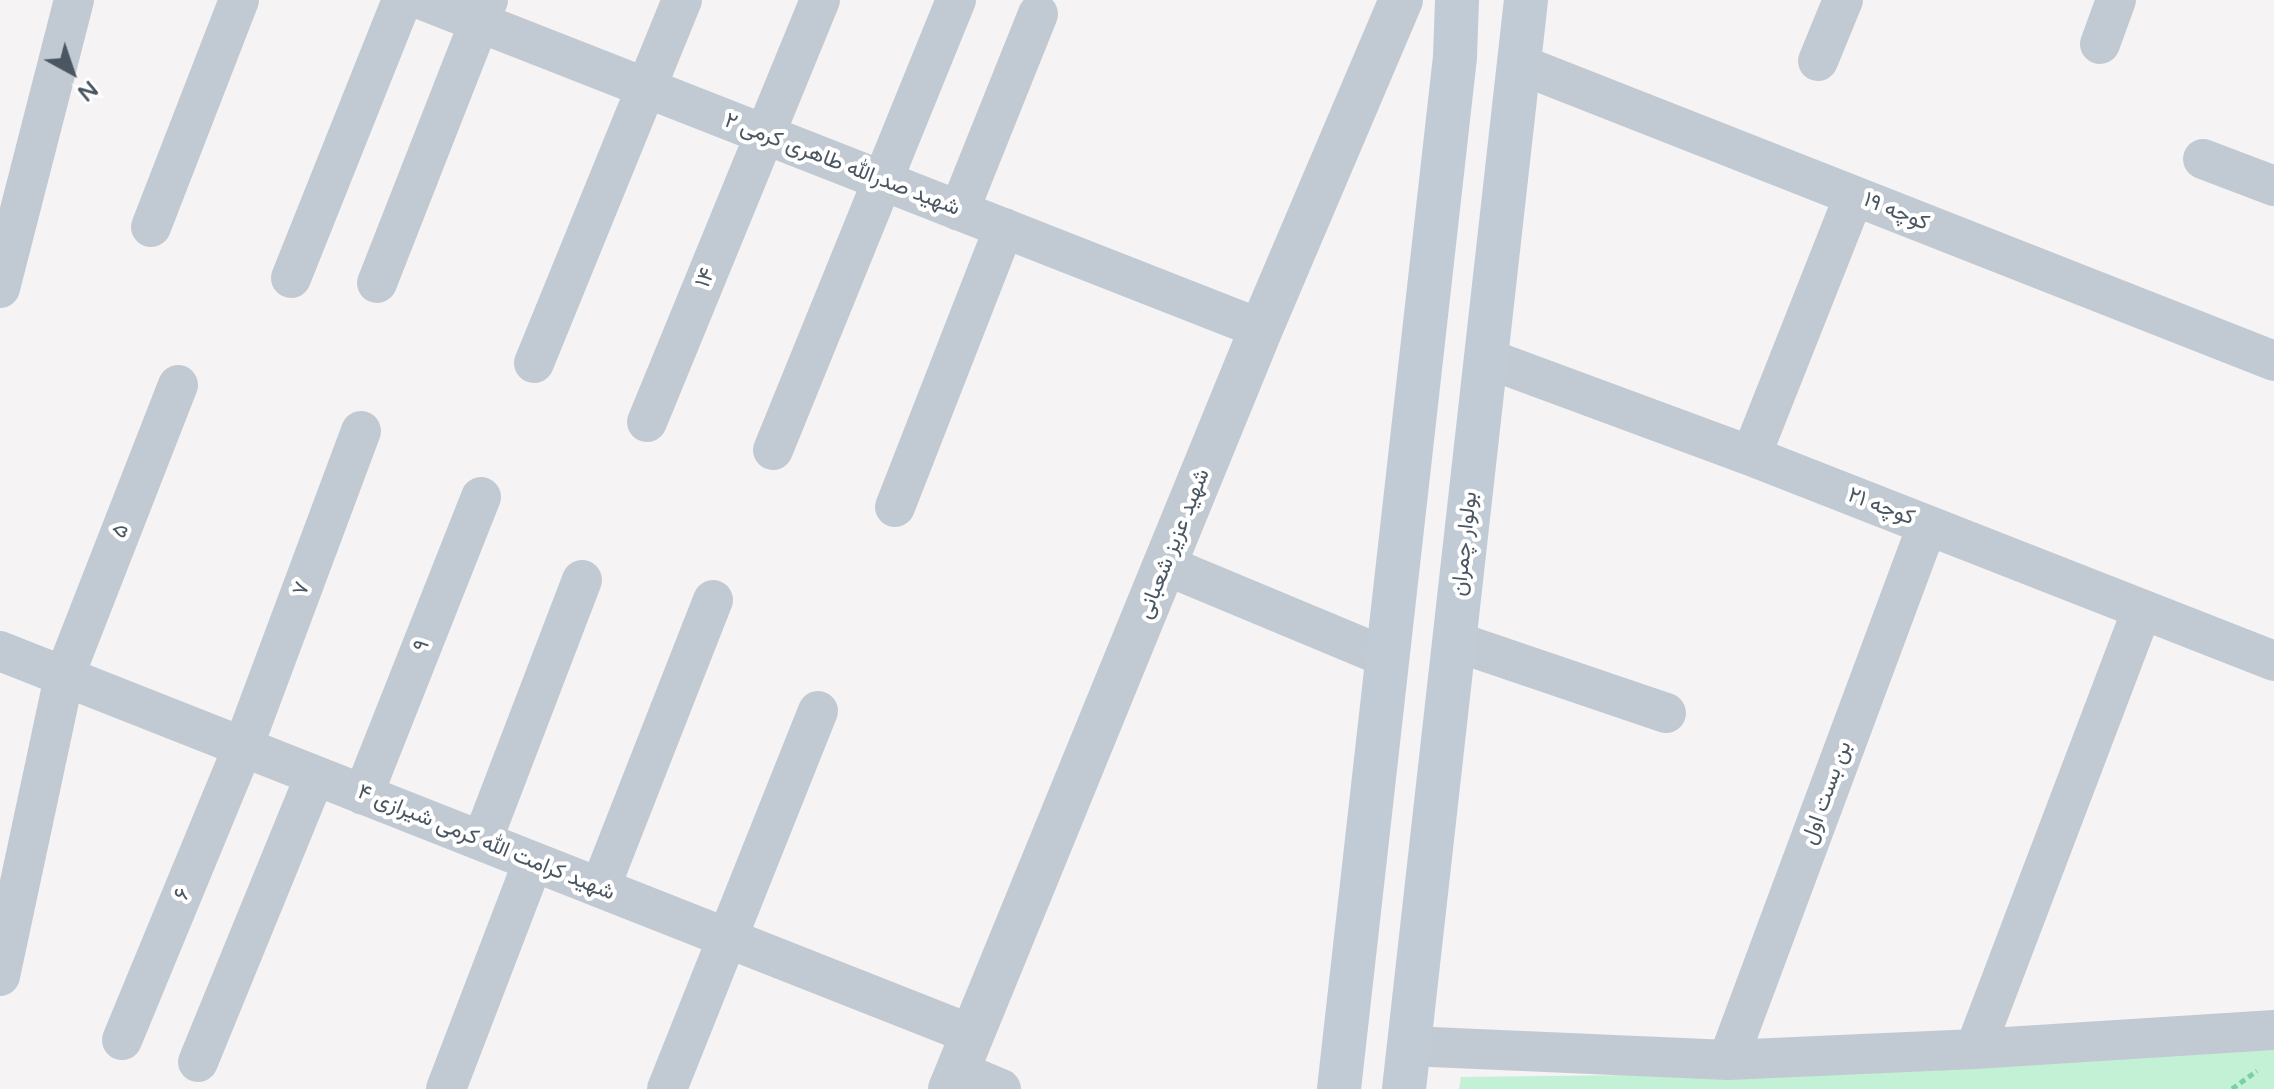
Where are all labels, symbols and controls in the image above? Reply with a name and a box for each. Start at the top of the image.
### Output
north arrow [32,32,112,112]
text: N [72,75,103,106]
street label: شهید صدرالله طاهری کرمی ۲ [721,108,963,222]
street label: کوچه ۱۹ [1859,187,1933,237]
street label: ۱۴ [690,264,722,292]
street label: شهید عزیز شعبانی [1132,465,1216,623]
street label: کوچه ۲۱ [1844,482,1918,532]
street label: بولوار چمران [1446,490,1484,598]
street label: ۵ [106,520,136,542]
street label: ۷ [287,578,317,600]
street label: ۹ [408,636,436,656]
street label: بن بست اول [1796,738,1858,848]
street label: شهید کرامت الله کرمی شیرازی ۴ [354,779,618,907]
street label: ۶ [169,884,197,904]

